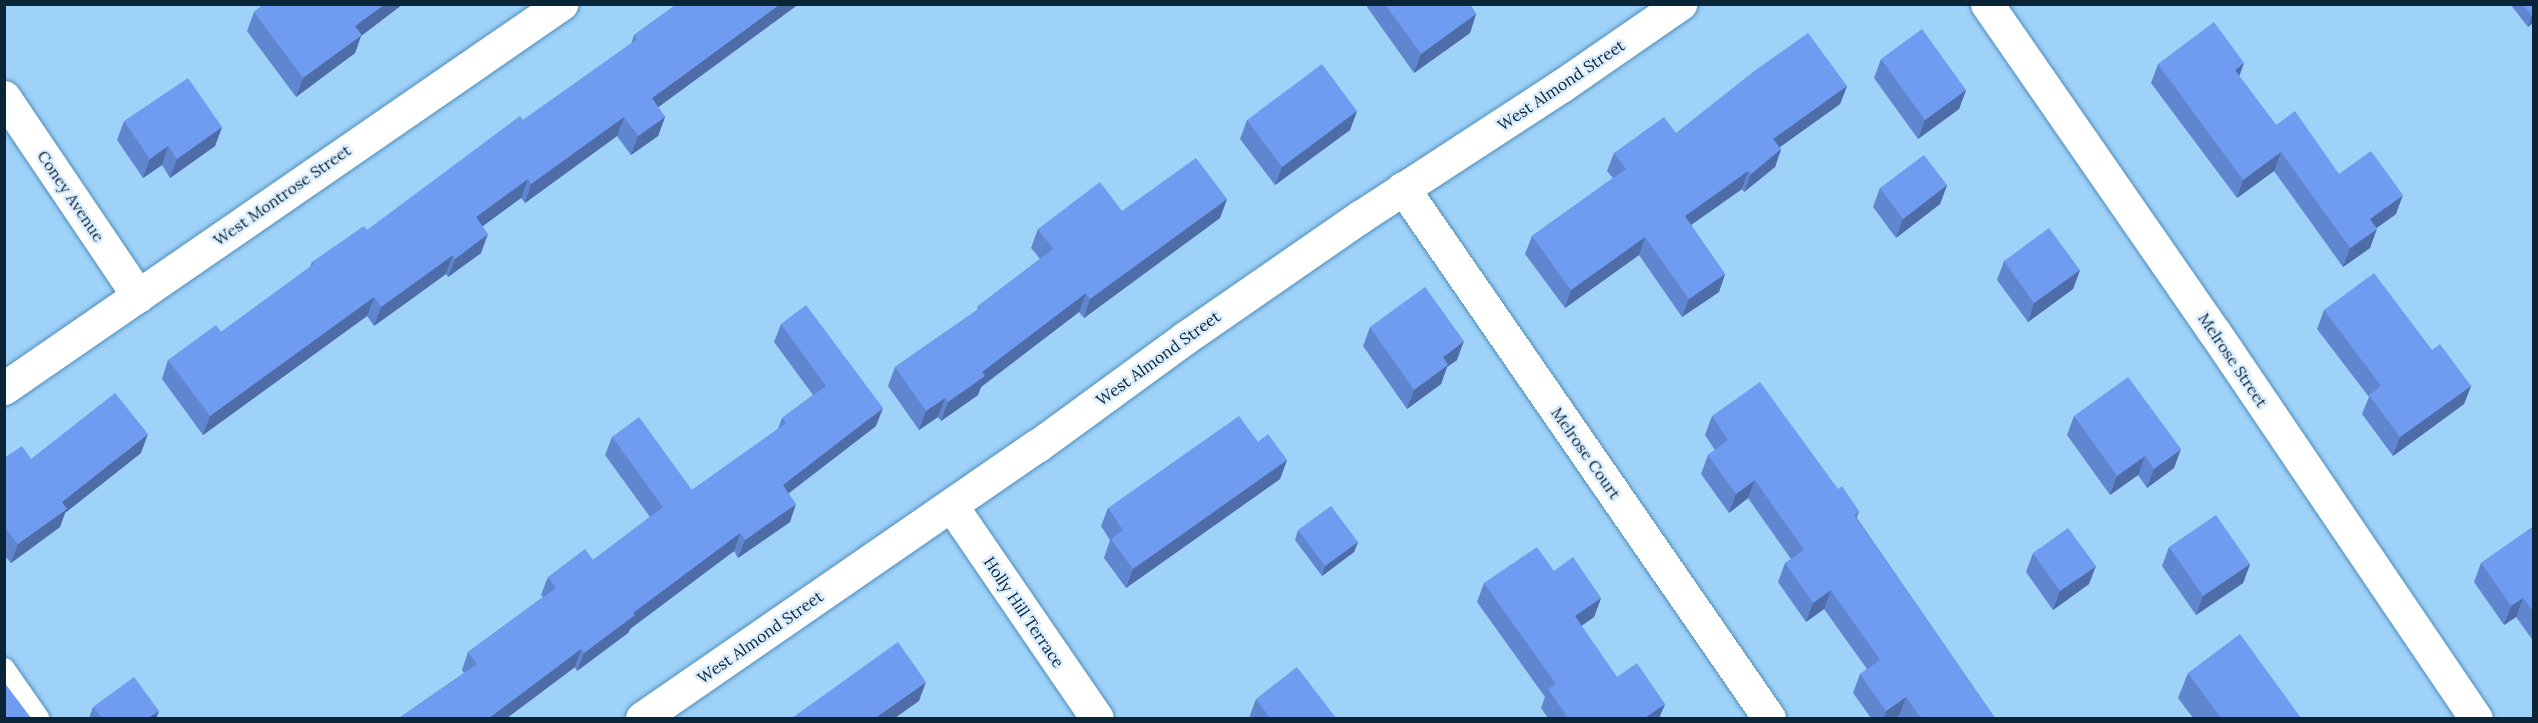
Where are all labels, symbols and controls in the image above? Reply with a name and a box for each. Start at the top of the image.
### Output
street label: West Almond Street [1494,35,1628,135]
street label: West Montrose Street [210,140,354,250]
street label: Coney Avenue [33,147,109,245]
street label: West Almond Street [1092,307,1224,409]
street label: Melrose Street [2194,309,2272,411]
street label: Melrose Court [1547,404,1625,502]
street label: Holly Hill Terrace [980,553,1068,671]
street label: West Almond Street [694,587,826,687]

